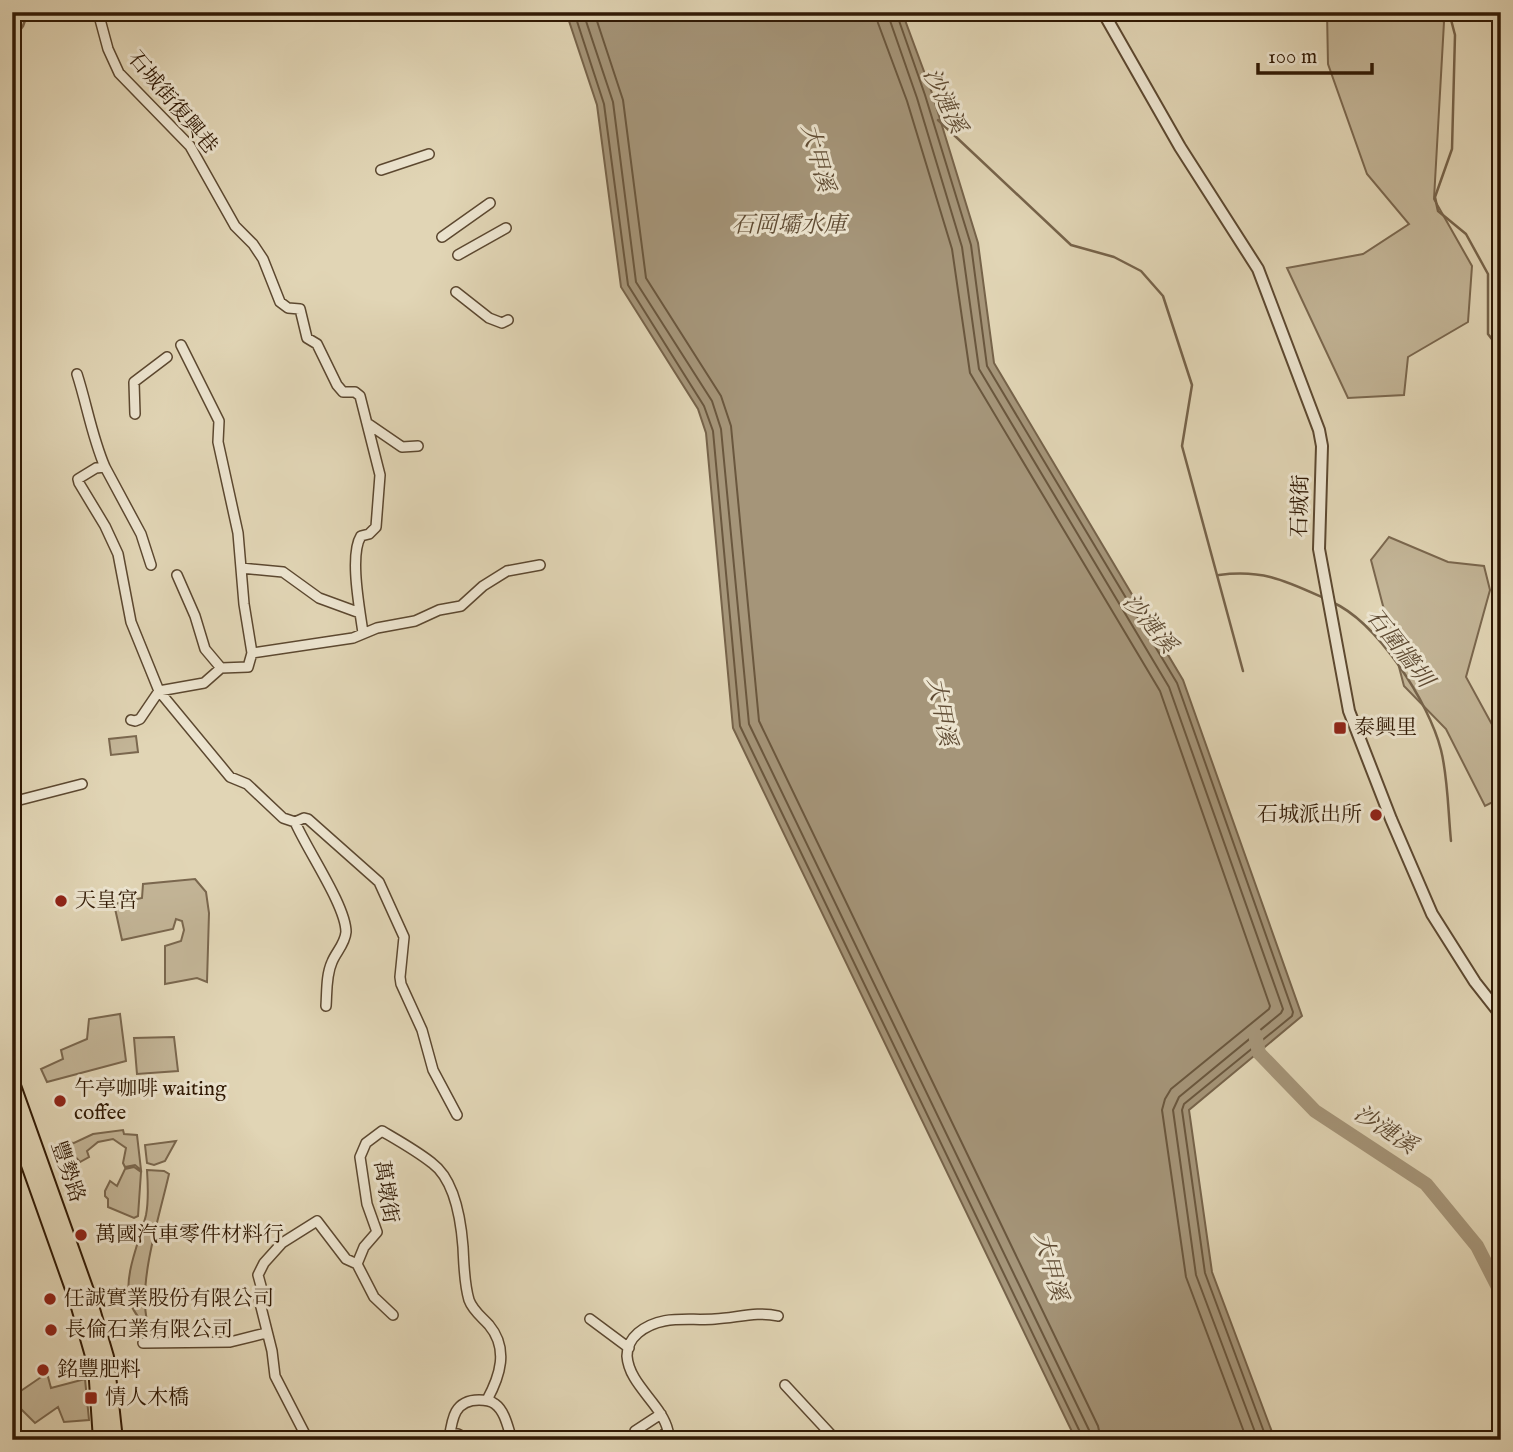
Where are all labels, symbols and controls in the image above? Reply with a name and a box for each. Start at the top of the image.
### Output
scale bar [1258,32,1371,76]
text: 100 m [1268,44,1317,71]
street label: 石城街復興巷 [121,46,223,160]
water label: 沙漣溪 [916,64,973,141]
water label: 大甲溪 [794,121,841,198]
water label: 石岡壩水庫 [732,211,851,240]
street label: 石城街 [1286,474,1316,538]
water label: 沙漣溪 [1116,588,1184,662]
water label: 石圍牆圳 [1359,603,1441,696]
water label: 大甲溪 [920,675,962,752]
place label: 泰興里 [1354,715,1417,742]
marker: 泰興里 [1332,720,1348,736]
place label: 石城派出所 [1257,802,1362,829]
marker: 石城派出所 [1368,807,1384,823]
place label: 天皇宮 [75,888,138,915]
marker: 天皇宮 [53,893,69,909]
place label: 午亭咖啡 waiting coffee [74,1076,227,1127]
marker: 午亭咖啡 waiting coffee [52,1093,68,1109]
water label: 沙漣溪 [1348,1099,1424,1163]
street label: 豐勢路 [44,1138,90,1206]
street label: 萬墩街 [367,1159,403,1225]
place label: 萬國汽車零件材料行 [95,1222,284,1249]
marker: 萬國汽車零件材料行 [73,1227,89,1243]
water label: 大甲溪 [1027,1230,1074,1307]
place label: 任誠實業股份有限公司 [64,1286,274,1313]
marker: 任誠實業股份有限公司 [42,1291,58,1307]
place label: 長倫石業有限公司 [65,1317,233,1344]
marker: 長倫石業有限公司 [43,1322,59,1338]
place label: 銘豐肥料 [57,1357,141,1384]
marker: 銘豐肥料 [35,1362,51,1378]
place label: 情人木橋 [105,1385,189,1412]
marker: 情人木橋 [83,1390,99,1406]

